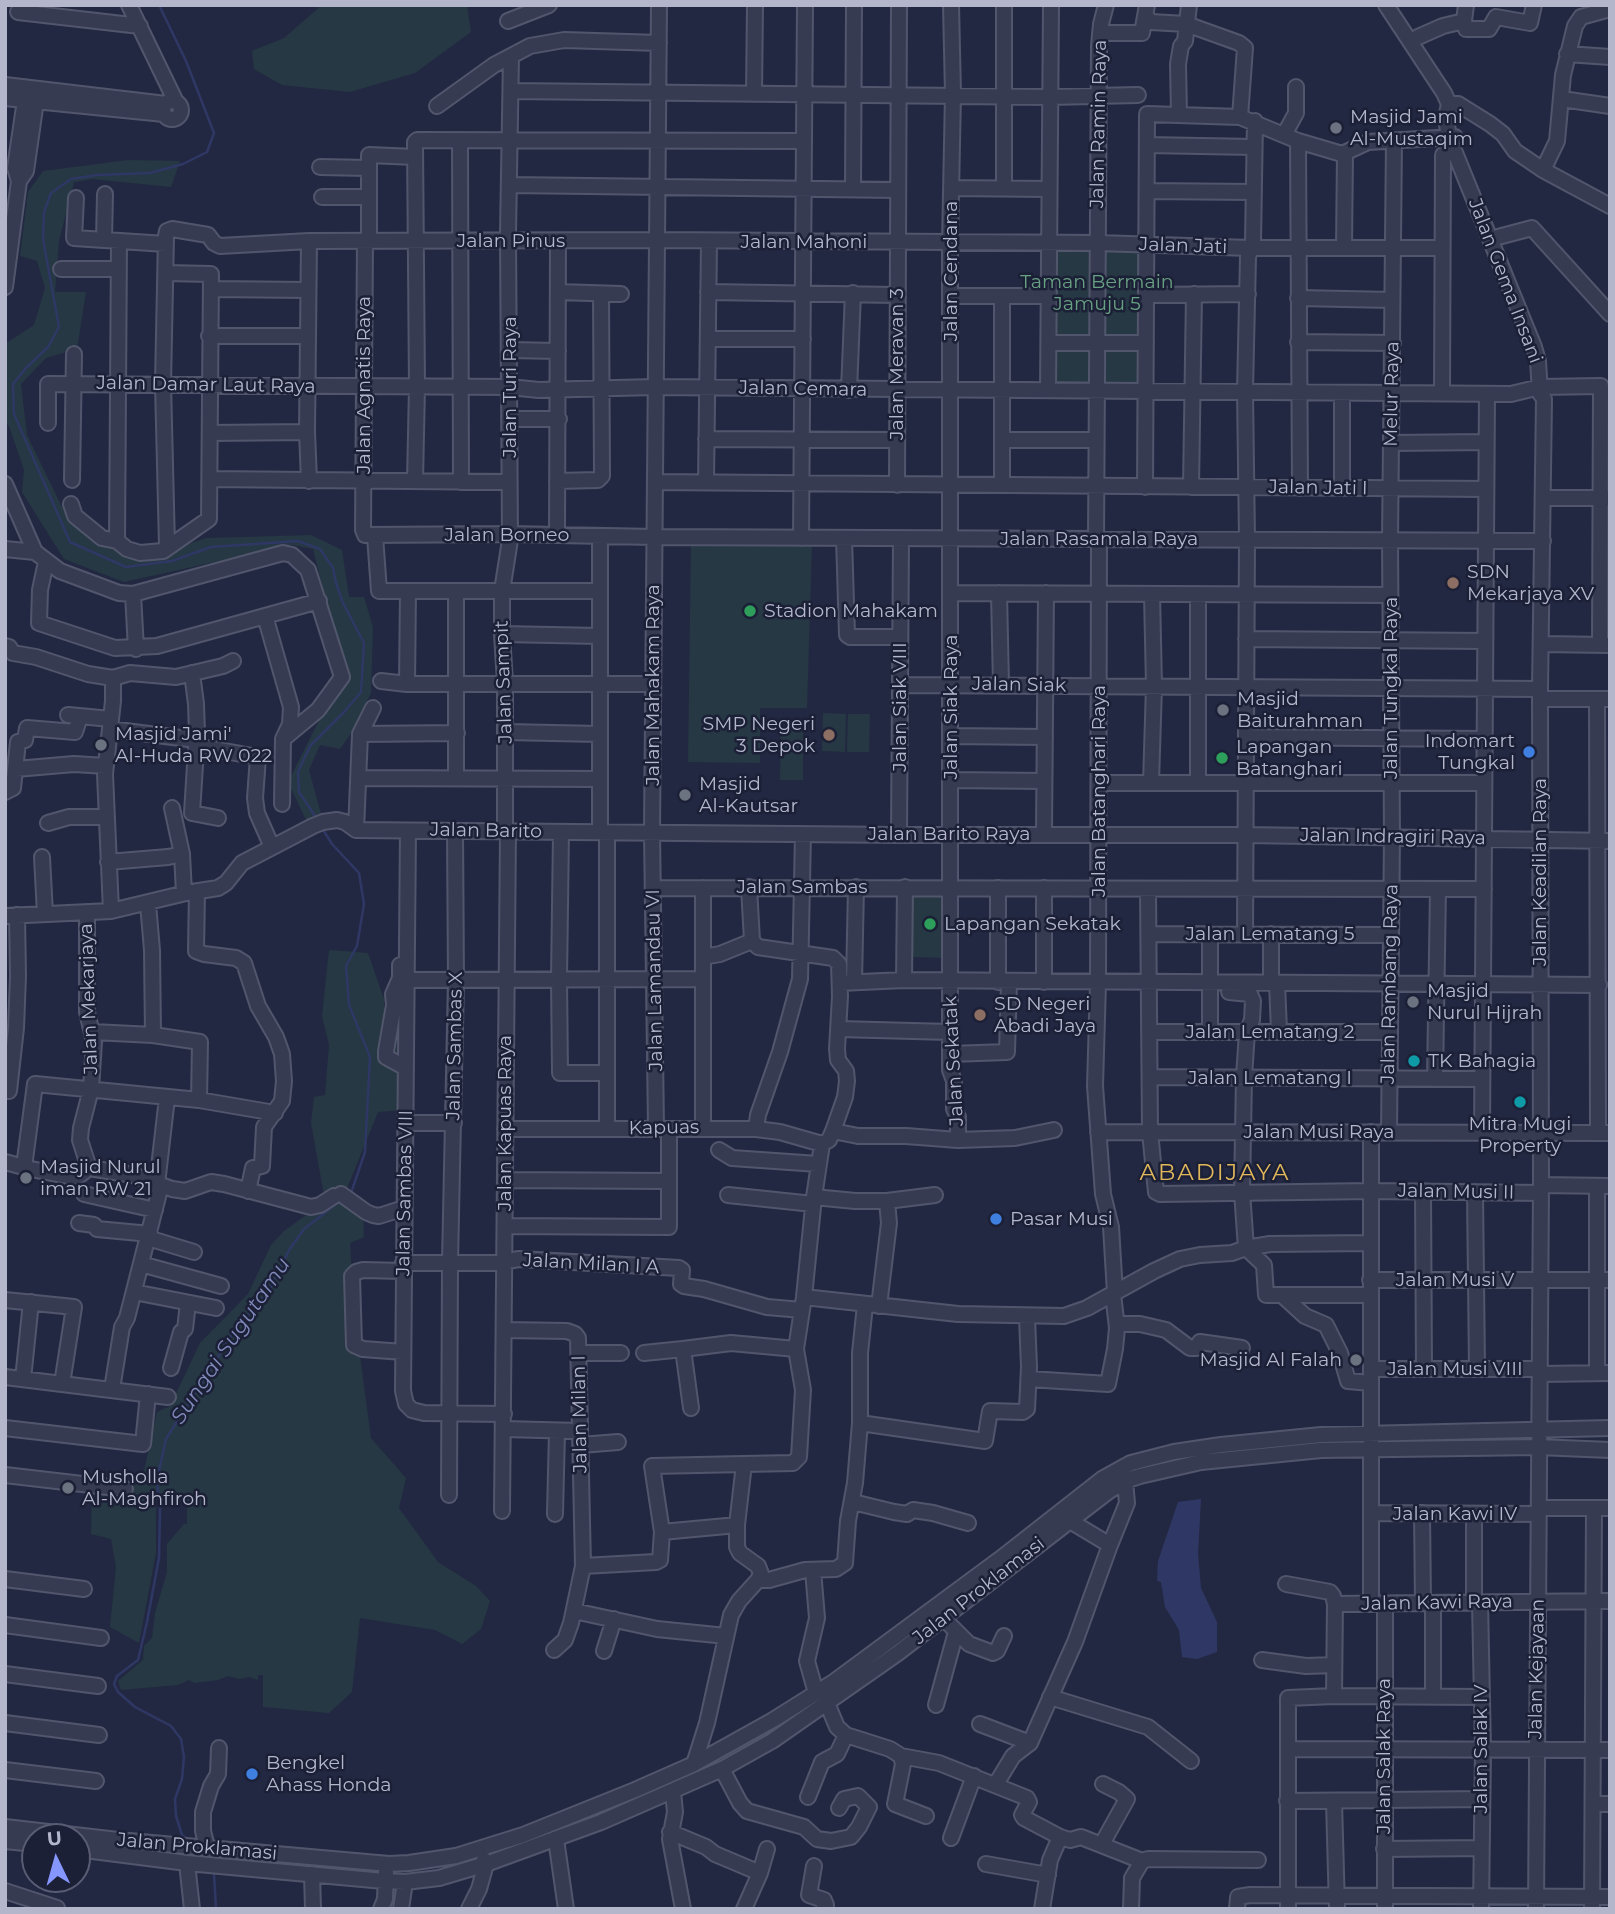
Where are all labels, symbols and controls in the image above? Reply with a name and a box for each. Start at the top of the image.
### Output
street label: Jalan Ramin Raya [1086,40,1112,208]
place label: Masjid Jami Al-Mustaqim [1350,106,1473,150]
marker: Masjid Jami Al-Mustaqim [1328,120,1344,136]
street label: Jalan Gema Insani [1463,196,1547,366]
street label: Jalan Cendana [940,201,962,341]
street label: Jalan Pinus [457,230,565,252]
street label: Jalan Mahoni [741,231,867,253]
street label: Jalan Jati [1138,233,1228,259]
park label: Taman Bermain Jamuju 5 [1020,271,1174,315]
street label: Jalan Meravan 3 [886,288,908,440]
street label: Jalan Agnatis Raya [353,296,375,474]
street label: Jalan Turi Raya [499,316,521,458]
street label: Melur Raya [1380,341,1404,447]
street label: Jalan Damar Laut Raya [96,372,316,398]
street label: Jalan Cemara [738,376,868,402]
street label: Jalan Jati I [1268,476,1368,500]
street label: Jalan Borneo [445,524,569,546]
street label: Jalan Rasamala Raya [1000,528,1198,550]
place label: SDN Mekarjaya XV [1467,561,1594,605]
marker: SDN Mekarjaya XV [1445,575,1461,591]
street label: Jalan Mahakam Raya [642,584,664,786]
street label: Jalan Tungkal Raya [1380,597,1402,779]
place label: Stadion Mahakam [764,600,938,622]
marker: Stadion Mahakam [742,603,758,619]
street label: Jalan Sampit [490,620,518,744]
street label: Jalan Siak Raya [940,635,962,779]
street label: Jalan Siak VIII [889,642,911,772]
street label: Jalan Siak [972,673,1066,697]
street label: Jalan Batanghari Raya [1088,685,1110,897]
place label: Masjid Baiturahman [1237,688,1363,732]
marker: Masjid Baiturahman [1215,702,1231,718]
place label: SMP Negeri 3 Depok [703,713,815,757]
place label: Masjid Jami' Al-Huda RW 022 [115,723,272,767]
marker: SMP Negeri 3 Depok [821,727,837,743]
place label: Indomart Tungkal [1425,730,1515,774]
place label: Lapangan Batanghari [1236,736,1343,780]
marker: Masjid Jami' Al-Huda RW 022 [93,737,109,753]
marker: Indomart Tungkal [1521,744,1537,760]
marker: Lapangan Batanghari [1214,750,1230,766]
place label: Masjid Al-Kautsar [699,773,798,817]
street label: Jalan Keadilan Raya [1529,778,1551,966]
marker: Masjid Al-Kautsar [677,787,693,803]
street label: Jalan Barito [430,819,542,843]
street label: Jalan Barito Raya [868,823,1030,845]
street label: Jalan Indragiri Raya [1300,824,1486,850]
street label: Jalan Sambas [736,876,868,898]
street label: Jalan Rambang Raya [1377,884,1403,1084]
street label: Jalan Lamandau VI [642,889,668,1071]
place label: Lapangan Sekatak [944,913,1121,935]
marker: Lapangan Sekatak [922,916,938,932]
street label: Jalan Mekarjaya [75,923,103,1075]
street label: Jalan Lematang 5 [1186,923,1354,945]
street label: Jalan Sambas X [442,971,468,1121]
place label: Masjid Nurul Hijrah [1427,980,1542,1024]
place label: SD Negeri Abadi Jaya [994,993,1096,1037]
marker: Masjid Nurul Hijrah [1405,994,1421,1010]
street label: Jalan Sekatak [939,995,969,1127]
marker: SD Negeri Abadi Jaya [972,1007,988,1023]
street label: Jalan Lematang 2 [1186,1021,1354,1043]
street label: Jalan Kapuas Raya [494,1035,516,1211]
place label: TK Bahagia [1428,1050,1536,1072]
marker: TK Bahagia [1406,1053,1422,1069]
street label: Jalan Lematang I [1188,1067,1352,1089]
marker: Mitra Mugi Property [1512,1094,1528,1110]
street label: Jalan Sambas VIII [392,1110,418,1276]
place label: Mitra Mugi Property [1469,1113,1571,1157]
street label: Kapuas [629,1116,699,1140]
street label: Jalan Musi Raya [1244,1121,1394,1143]
place label: Masjid Nurul iman RW 21 [40,1156,161,1200]
district label: ABADIJAYA [1141,1159,1289,1187]
marker: Masjid Nurul iman RW 21 [18,1170,34,1186]
street label: Jalan Musi II [1397,1180,1515,1204]
place label: Pasar Musi [1010,1208,1113,1230]
marker: Pasar Musi [988,1211,1004,1227]
street label: Jalan Milan I A [522,1249,660,1279]
water label: Sungai Sugutamu [166,1253,296,1429]
street label: Jalan Musi V [1396,1269,1514,1291]
place label: Masjid Al Falah [1199,1349,1342,1371]
marker: Masjid Al Falah [1348,1352,1364,1368]
street label: Jalan Milan I [568,1355,592,1473]
street label: Jalan Musi VIII [1387,1358,1523,1380]
place label: Musholla Al-Maghfiroh [82,1466,207,1510]
marker: Musholla Al-Maghfiroh [60,1480,76,1496]
street label: Jalan Kawi IV [1393,1503,1517,1525]
street label: Jalan Proklamasi [909,1533,1049,1649]
street label: Jalan Kawi Raya [1361,1590,1513,1616]
street label: Jalan Kejayaan [1524,1599,1550,1739]
street label: Jalan Salak Raya [1373,1678,1395,1834]
street label: Jalan Salak IV [1470,1684,1492,1814]
place label: Bengkel Ahass Honda [266,1752,391,1796]
marker: Bengkel Ahass Honda [244,1766,260,1782]
north arrow [21,1823,91,1893]
text: U [46,1826,63,1851]
street label: Jalan Proklamasi [116,1829,278,1865]

